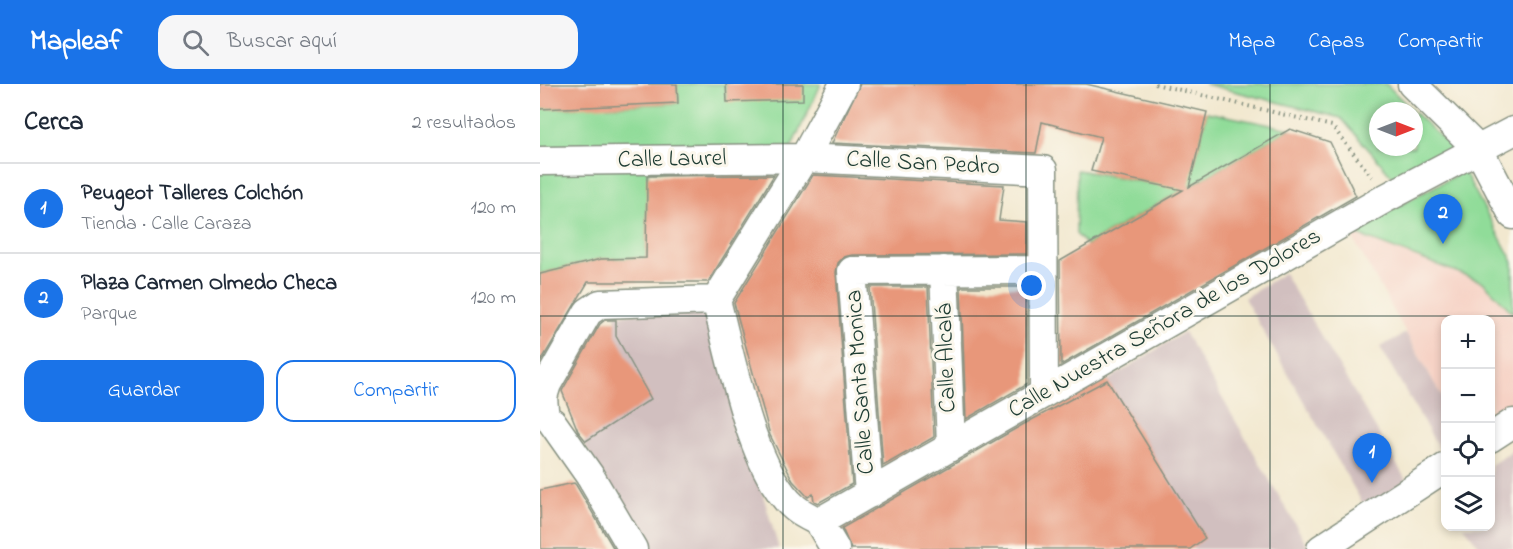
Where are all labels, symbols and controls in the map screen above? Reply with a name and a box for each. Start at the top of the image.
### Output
search box [158,15,578,69]
text: Mapleaf [30,22,122,63]
icon: search [179,26,212,59]
text: Buscar aquí [227,26,337,58]
text: Mapa [1228,27,1275,57]
text: Capas [1308,27,1365,57]
text: Compartir [1398,27,1483,57]
north arrow [1369,102,1423,156]
text: Cerca [24,104,84,142]
text: 2 resultados [412,109,516,138]
street label: Calle Laurel [617,142,727,178]
street label: Calle San Pedro [845,142,1001,186]
text: Peugeot Talleres Colchón [81,178,303,210]
text: 1 [40,194,47,223]
text: 120 m [471,194,516,223]
pin: 2 [1424,194,1462,244]
text: Tienda · Calle Caraza [81,210,252,239]
street label: Calle Nuestra Señora de los Dolores [1002,220,1328,428]
text: Plaza Carmen Olmedo Checa [81,268,337,300]
your location [1017,271,1046,300]
text: 2 [39,284,48,313]
text: 120 m [471,284,516,313]
street label: Calle Santa Monica [837,289,885,475]
text: Parque [81,300,137,329]
street label: Calle Alcalá [928,303,966,413]
map controls [1441,315,1495,531]
button: + [1441,315,1495,369]
button: Guardar [24,360,264,422]
button: Compartir [276,360,516,422]
button: − [1441,369,1495,423]
button: locate [1441,423,1495,477]
pin: 1 [1352,434,1392,483]
button: layers [1441,477,1495,531]

